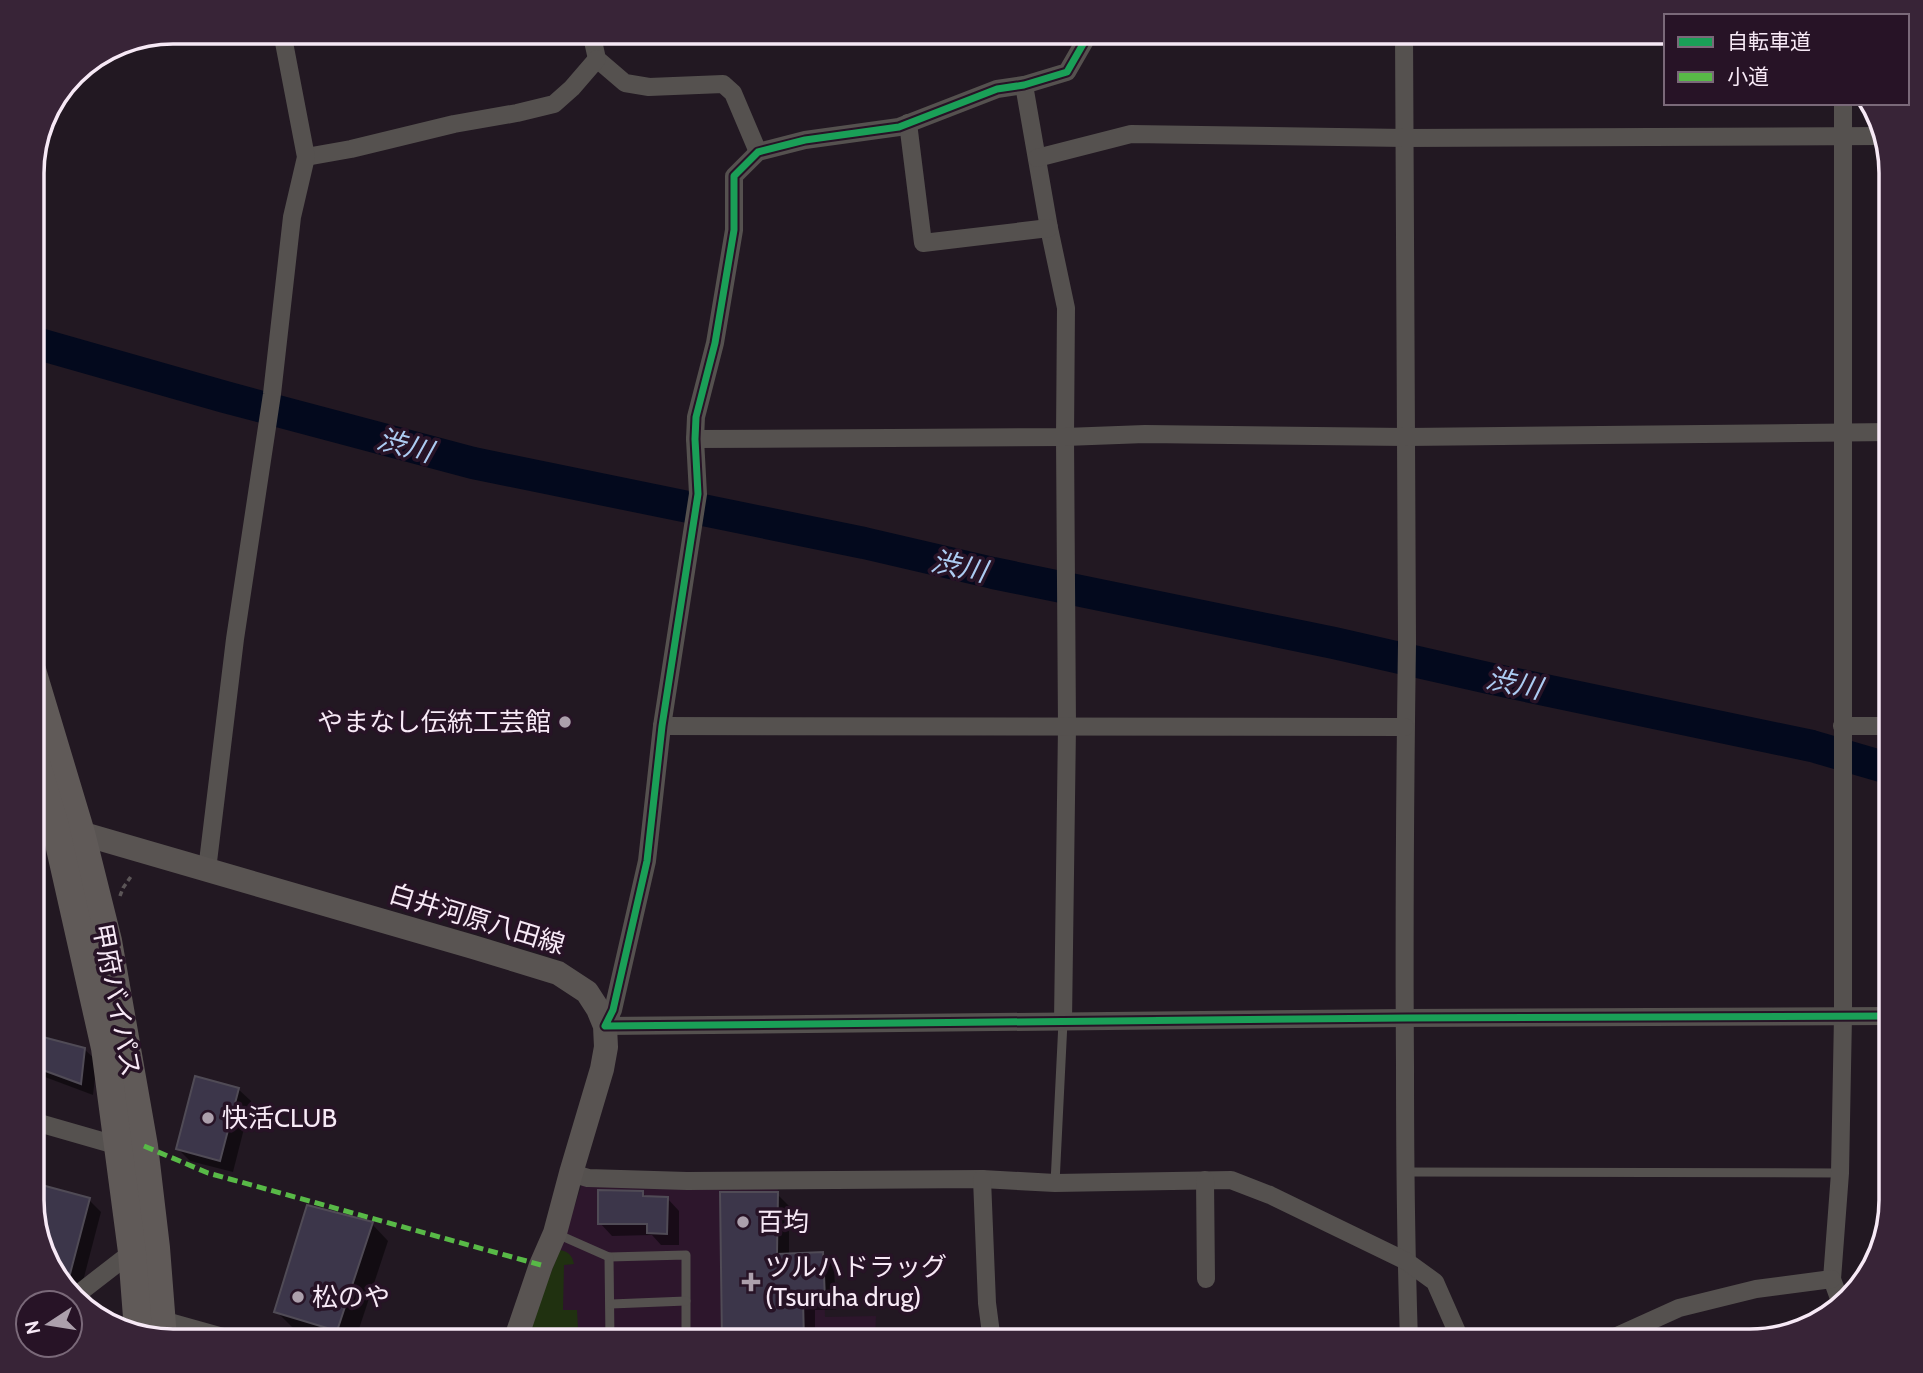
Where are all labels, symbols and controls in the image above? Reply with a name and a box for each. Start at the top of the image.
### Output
legend [1664,14,1909,105]
text: 自転車道 [1727,29,1811,54]
text: 小道 [1727,64,1769,89]
water label: 渋川 [374,421,439,469]
water label: 渋川 [928,544,993,589]
water label: 渋川 [1483,661,1548,706]
place label: やまなし伝統工芸館 [317,706,551,738]
marker: やまなし伝統工芸館 [557,714,573,730]
street label: 白井河原八田線 [385,877,569,961]
street label: 甲府バイパス [86,921,148,1079]
place label: 快活CLUB [222,1102,337,1134]
marker: 快活CLUB [200,1110,216,1126]
place label: 百均 [757,1206,809,1238]
marker: 百均 [735,1214,751,1230]
place label: ツルハドラッグ (Tsuruha drug) [765,1251,947,1313]
marker: ツルハドラッグ (Tsuruha drug) [743,1274,759,1290]
place label: 松のや [312,1281,390,1313]
north arrow [14,1289,84,1359]
marker: 松のや [290,1289,306,1305]
text: N [20,1318,46,1336]

